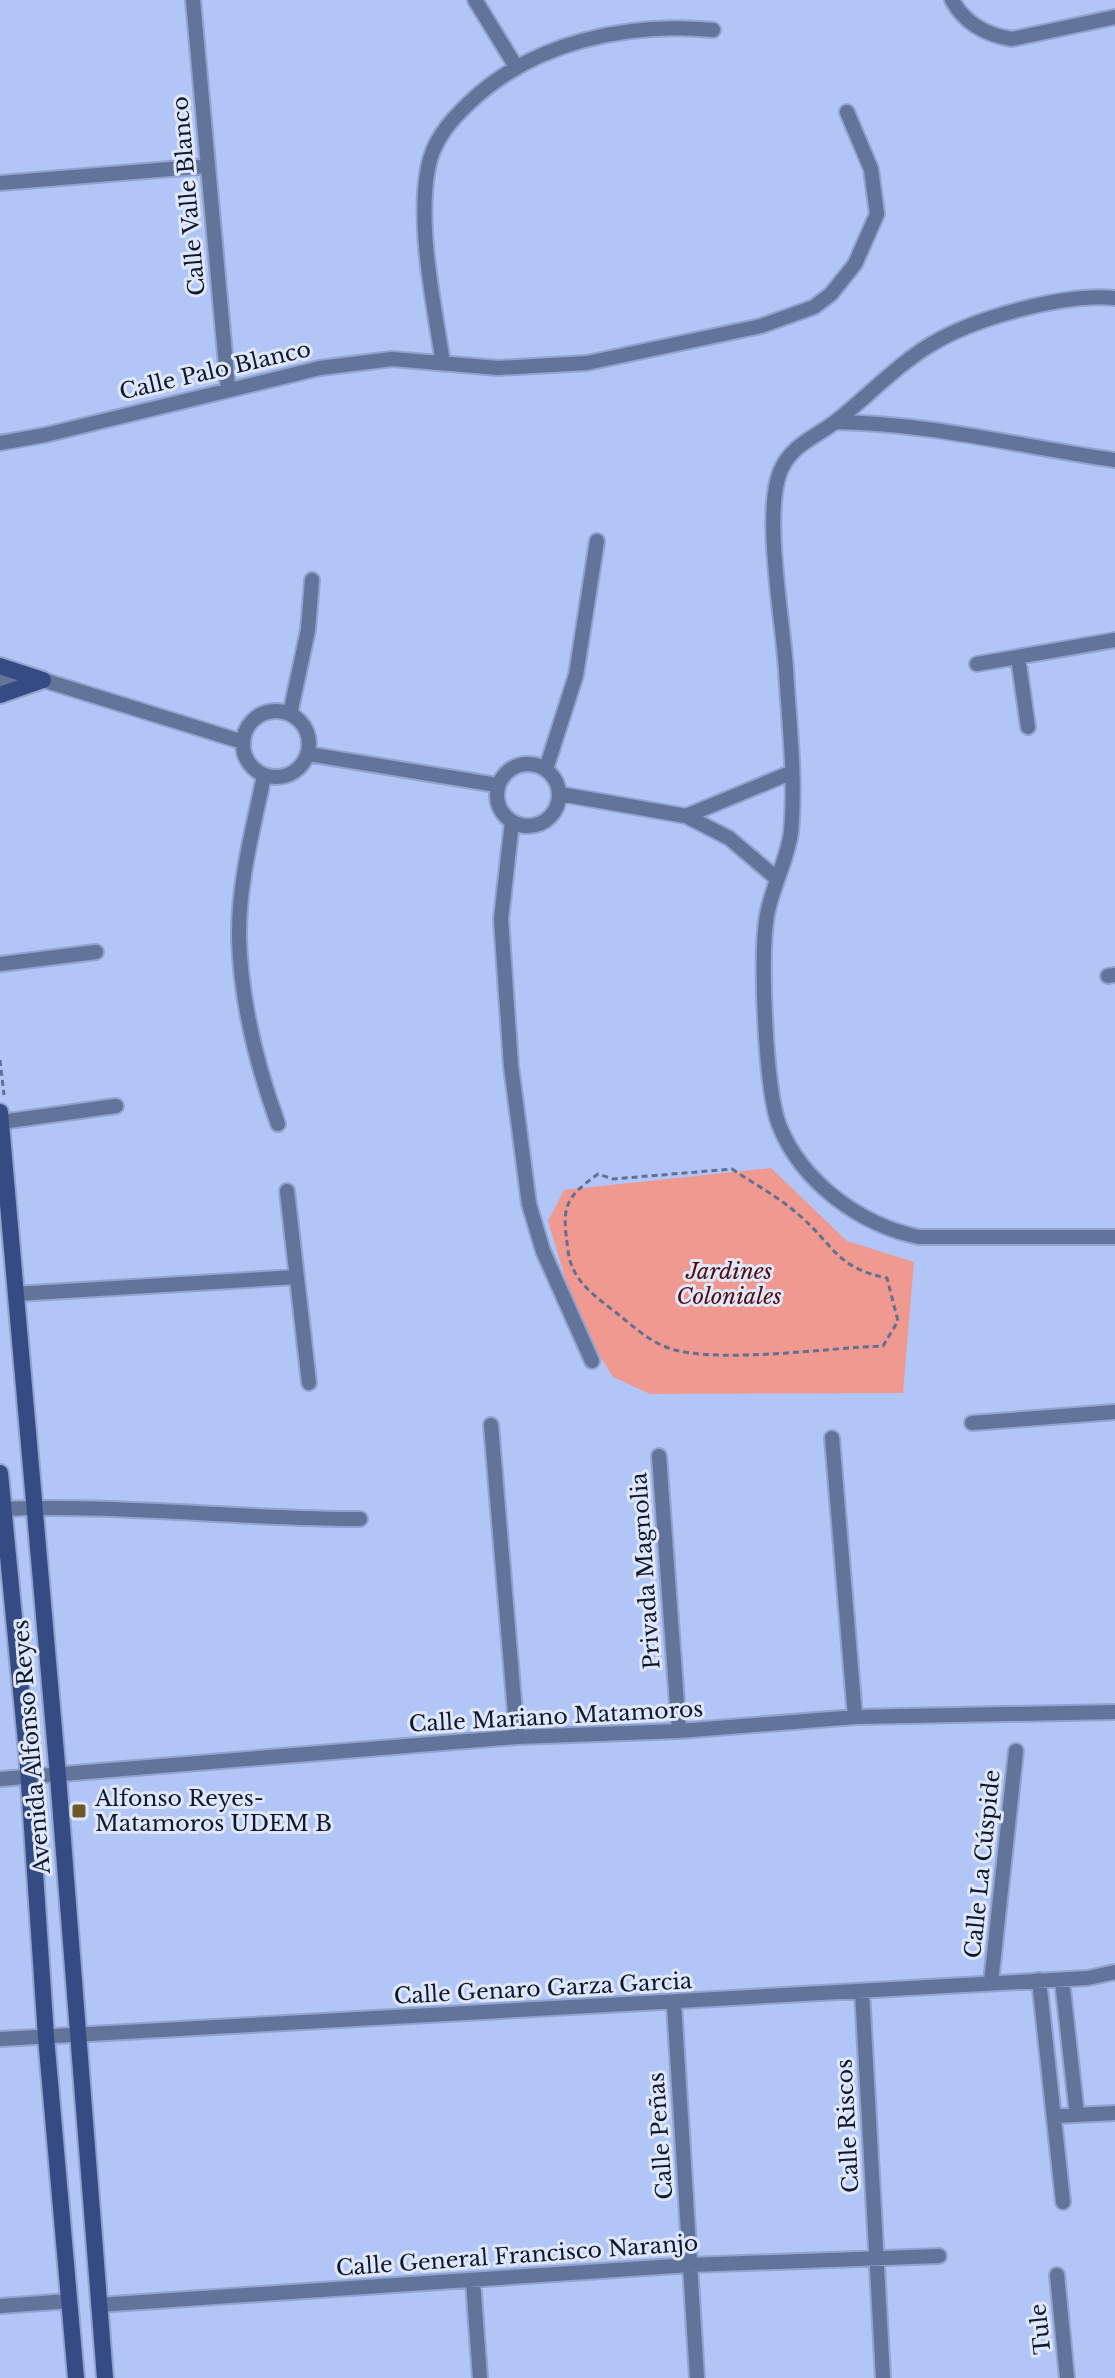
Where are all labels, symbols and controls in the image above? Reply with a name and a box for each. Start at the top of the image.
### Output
street label: Calle Valle Blanco [166,95,211,297]
street label: Calle Palo Blanco [117,335,313,406]
park label: Jardines Coloniales [676,1258,782,1310]
street label: Privada Magnolia [625,1471,666,1670]
street label: Avenida Alfonso Reyes [7,1619,56,1876]
street label: Calle Mariano Matamoros [408,1695,704,1738]
street label: Calle La Cúspide [959,1768,1006,1960]
place label: Alfonso Reyes- Matamoros UDEM B [94,1785,332,1837]
marker: Alfonso Reyes- Matamoros UDEM B [70,1802,88,1820]
street label: Calle Genaro Garza Garcia [393,1967,694,2010]
street label: Calle Riscos [831,2058,864,2194]
street label: Calle Peñas [643,2071,678,2200]
street label: Calle General Francisco Naranjo [335,2229,699,2282]
street label: Tule [1024,2302,1057,2356]

